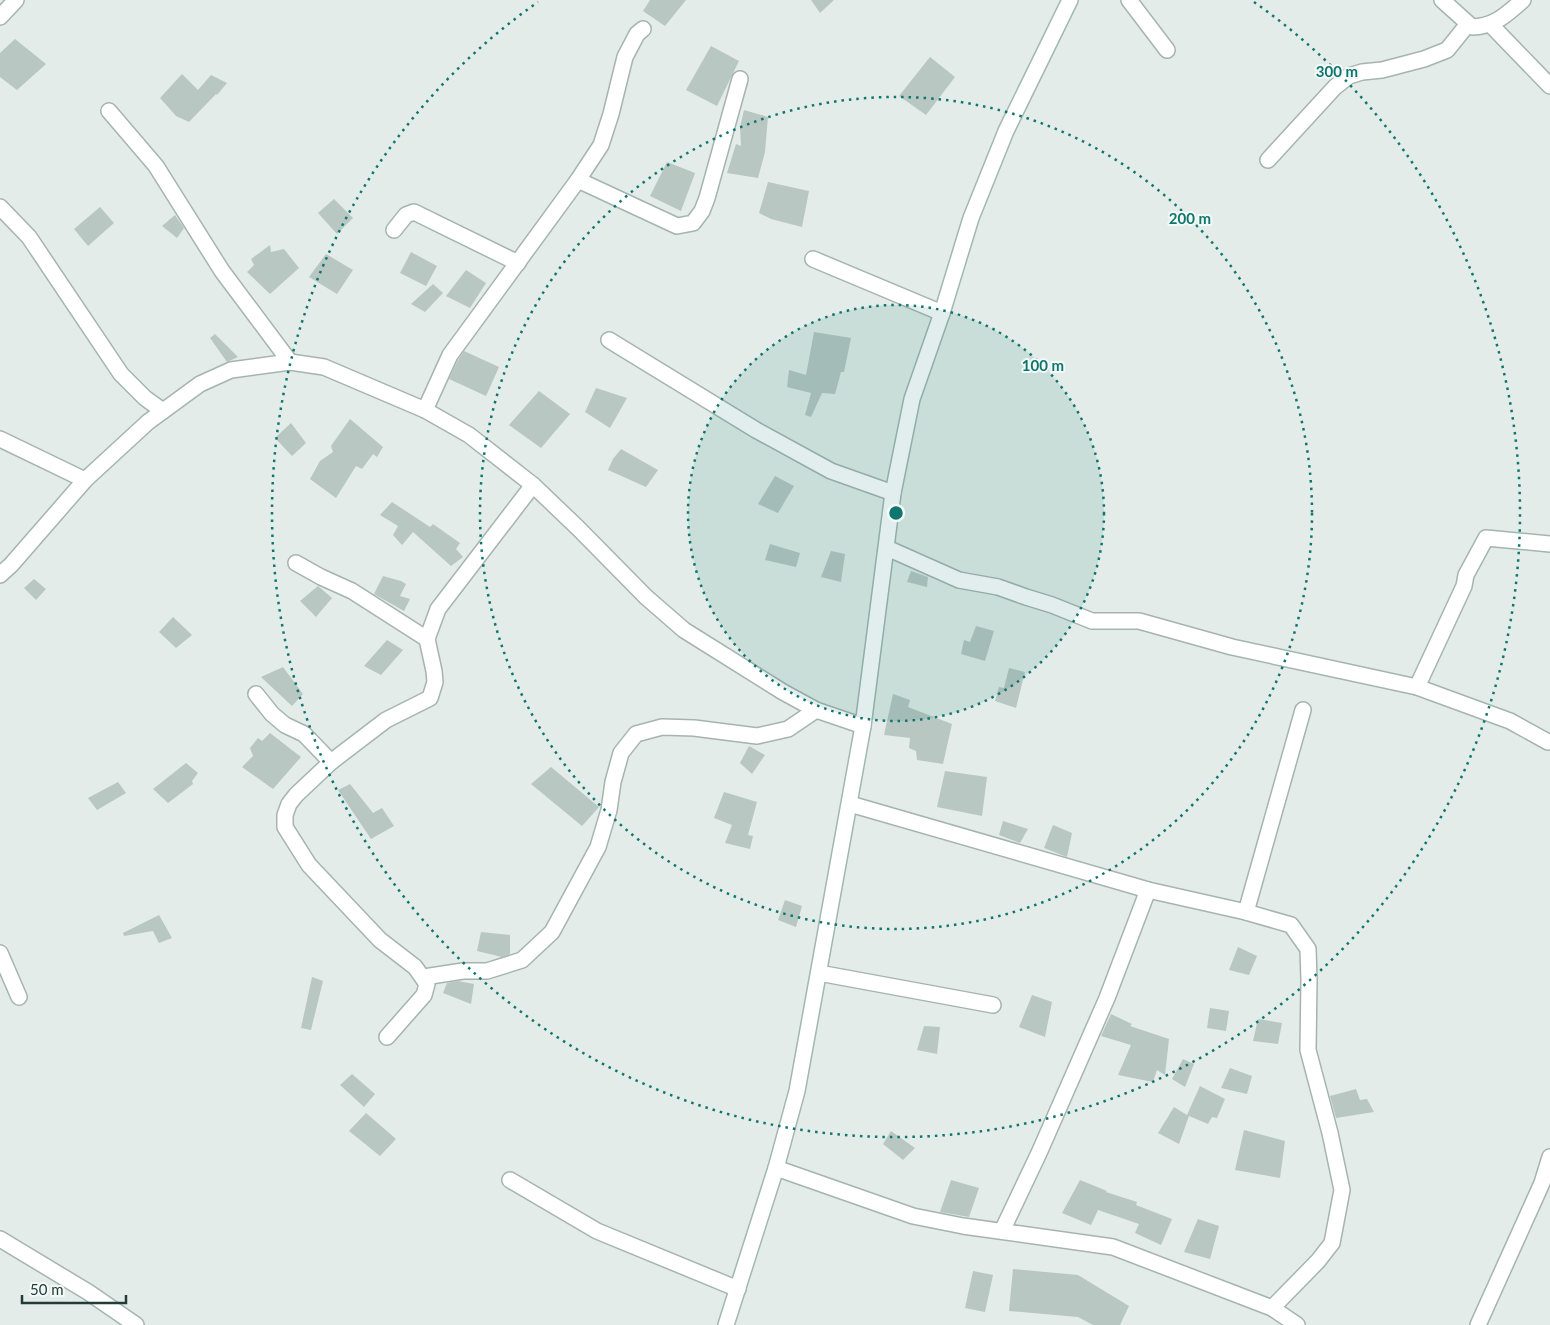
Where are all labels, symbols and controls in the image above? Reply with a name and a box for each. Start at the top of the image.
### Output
text: 300 m [1316,62,1358,80]
text: 200 m [1169,209,1211,227]
text: 100 m [1022,356,1064,374]
centre of rings [887,504,905,522]
scale bar [22,1272,126,1304]
text: 50 m [30,1280,64,1298]

